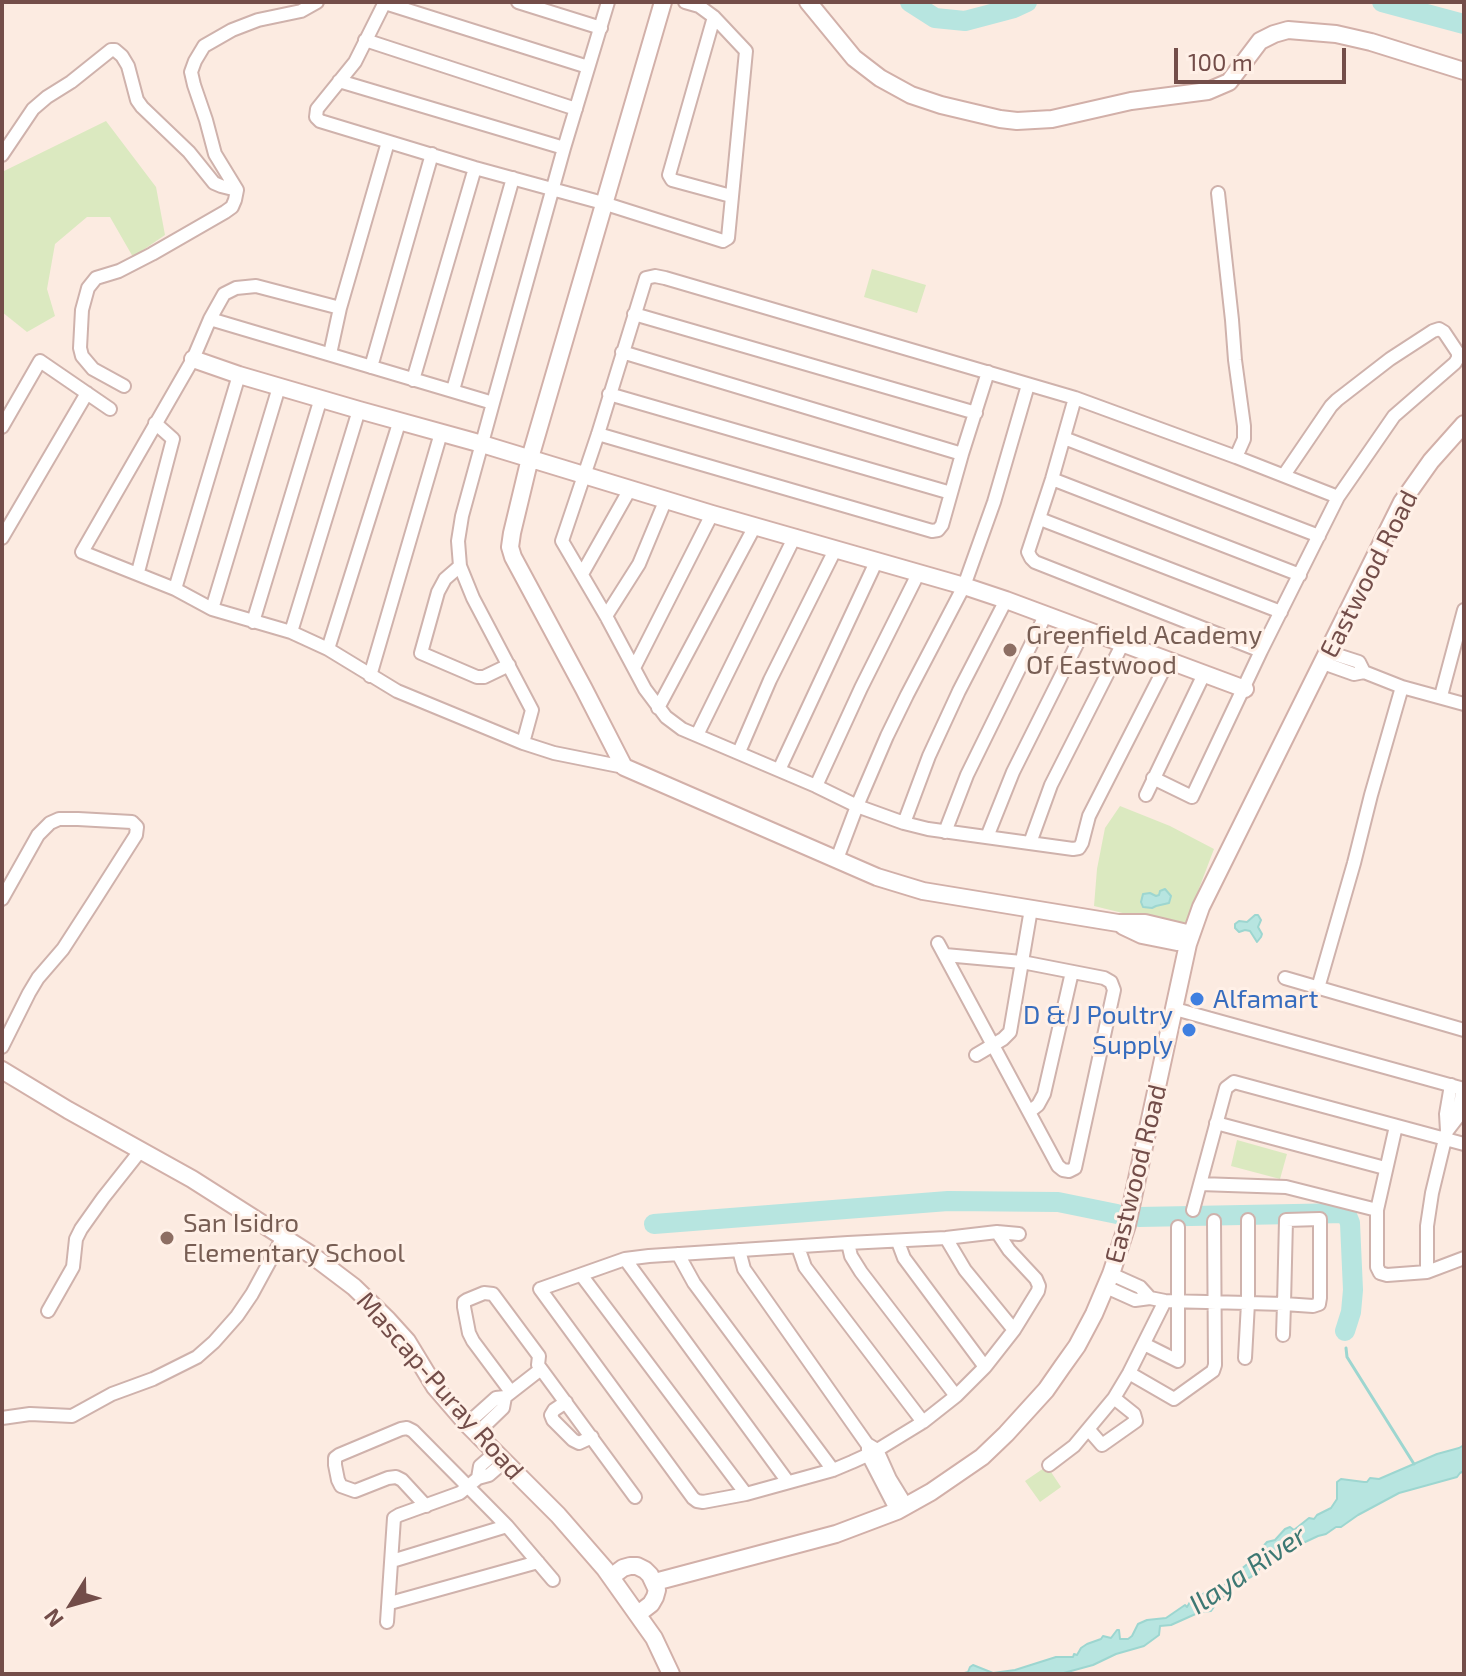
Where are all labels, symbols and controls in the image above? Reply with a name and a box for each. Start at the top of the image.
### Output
scale bar [1178,32,1350,82]
text: 100 m [1188,47,1253,76]
street label: Eastwood Road [1313,485,1425,663]
place label: Greenfield Academy Of Eastwood [1026,619,1262,680]
marker: Greenfield Academy Of Eastwood [1001,641,1019,659]
place label: Alfamart [1213,983,1318,1015]
marker: Alfamart [1188,990,1206,1008]
place label: D & J Poultry Supply [1023,999,1173,1060]
marker: D & J Poultry Supply [1180,1021,1198,1039]
street label: Eastwood Road [1099,1081,1173,1267]
place label: San Isidro Elementary School [183,1207,405,1268]
marker: San Isidro Elementary School [158,1229,176,1247]
street label: Mascap-Puray Road [350,1286,530,1486]
water label: Ilaya River [1183,1519,1313,1621]
north arrow [32,1564,112,1644]
text: N [38,1604,68,1633]

